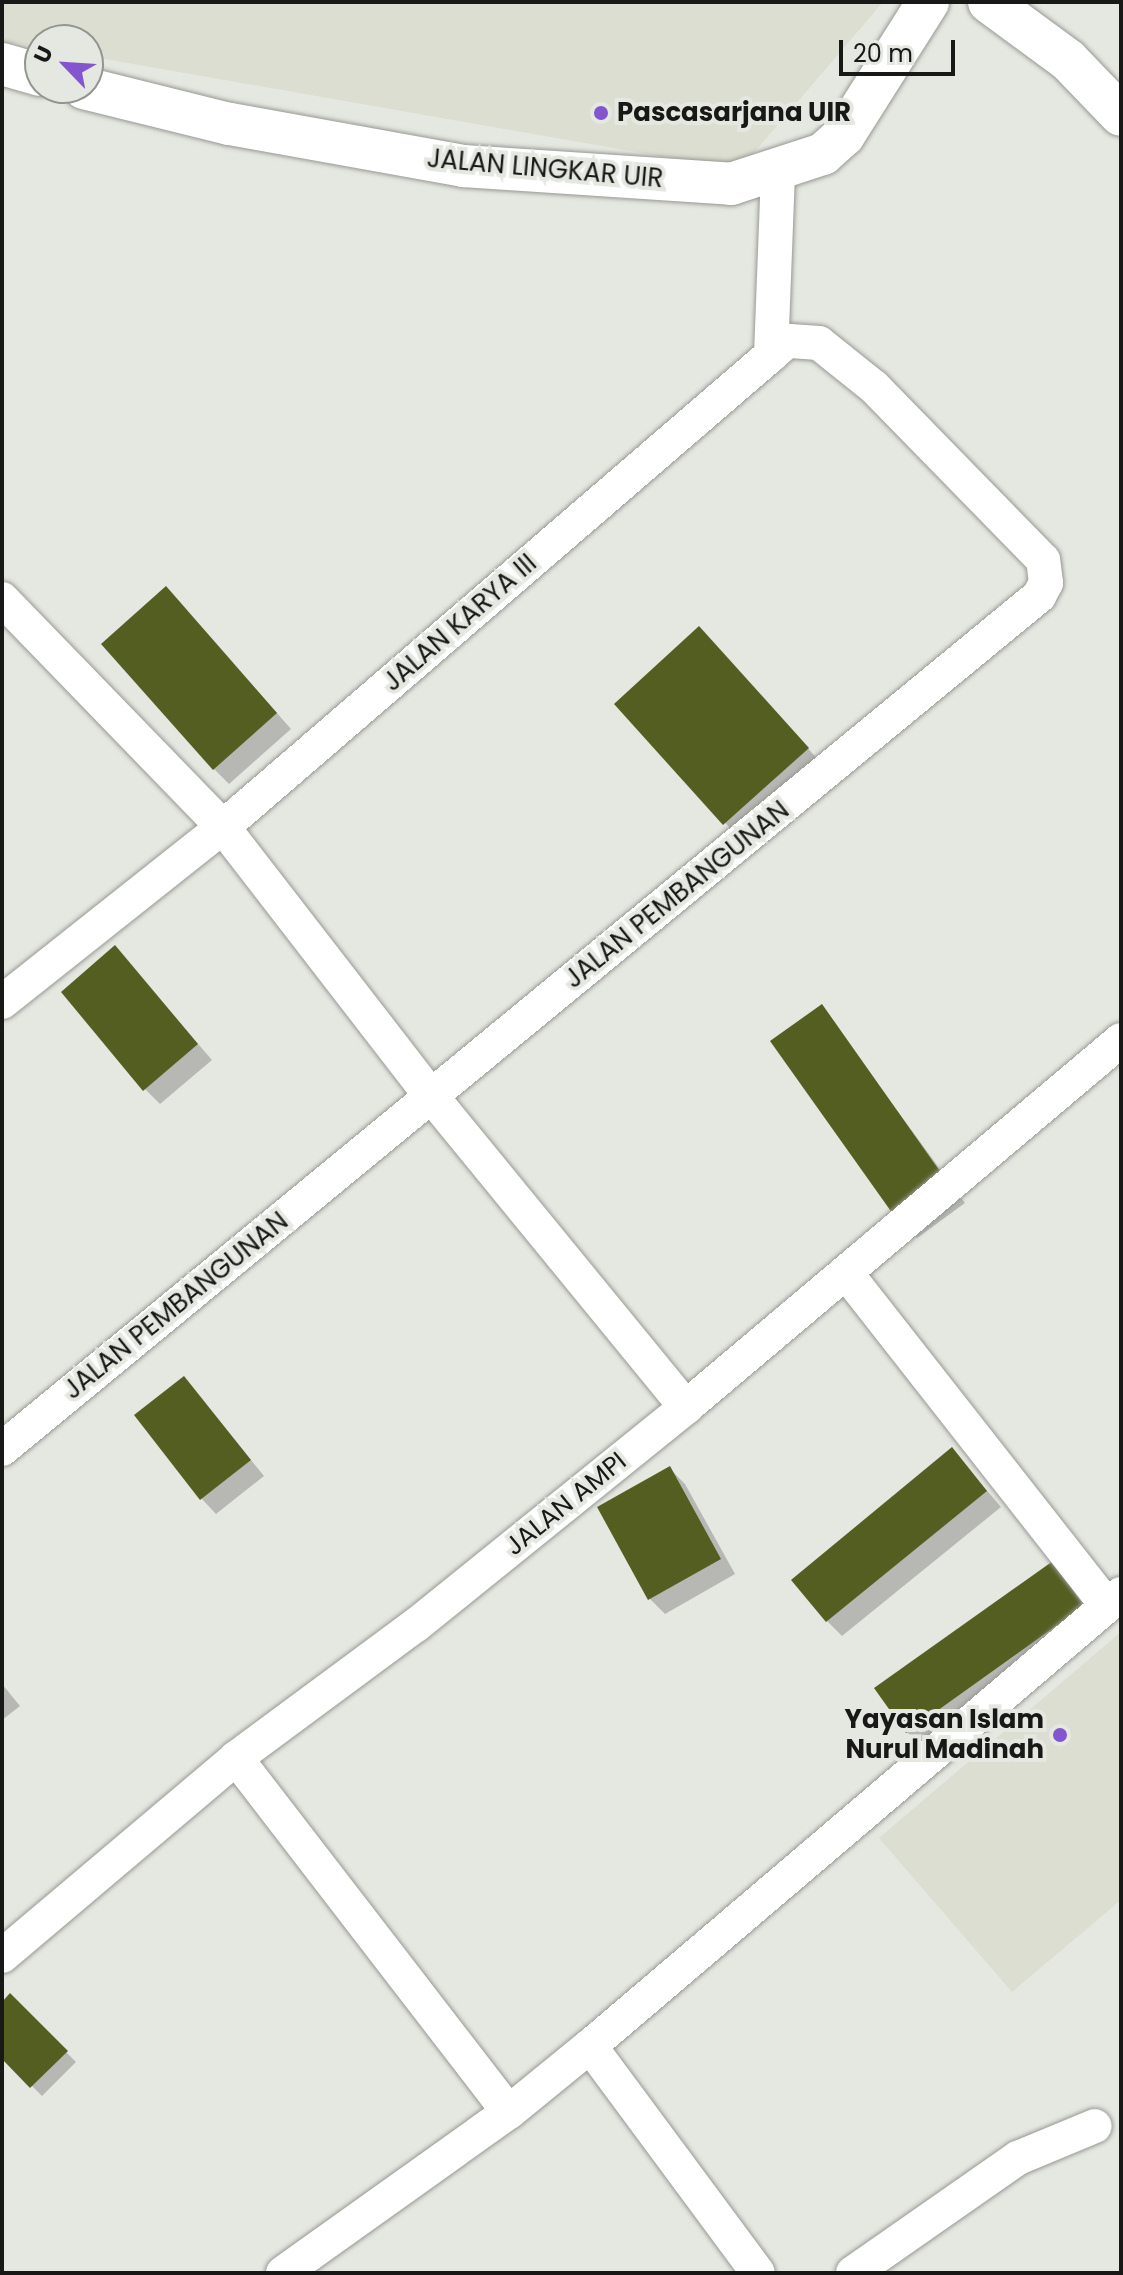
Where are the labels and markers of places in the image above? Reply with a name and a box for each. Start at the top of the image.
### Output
place label: Pascasarjana UIR [617,97,851,129]
marker: Pascasarjana UIR [592,104,610,122]
place label: Yayasan Islam Nurul Madinah [845,1704,1044,1766]
marker: Yayasan Islam Nurul Madinah [1051,1726,1069,1744]

